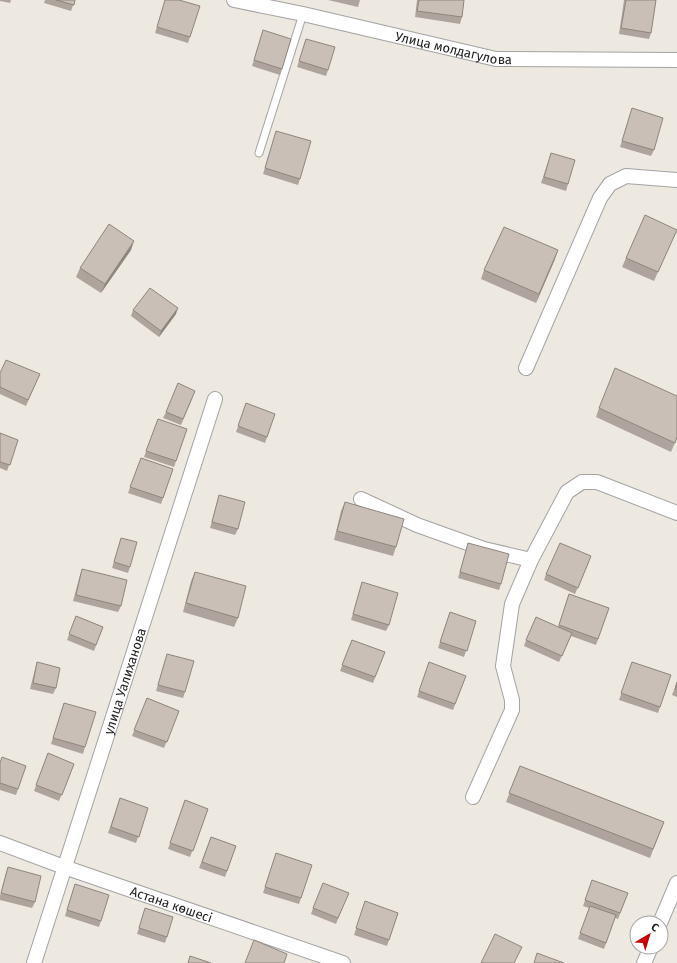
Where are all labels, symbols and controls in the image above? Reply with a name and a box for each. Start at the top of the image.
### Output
street label: Улица молдагулова [394,29,512,67]
street label: улица Уалиханова [101,626,149,737]
street label: Астана көшесі [128,883,214,926]
north arrow [629,915,669,955]
text: С [648,920,662,935]

